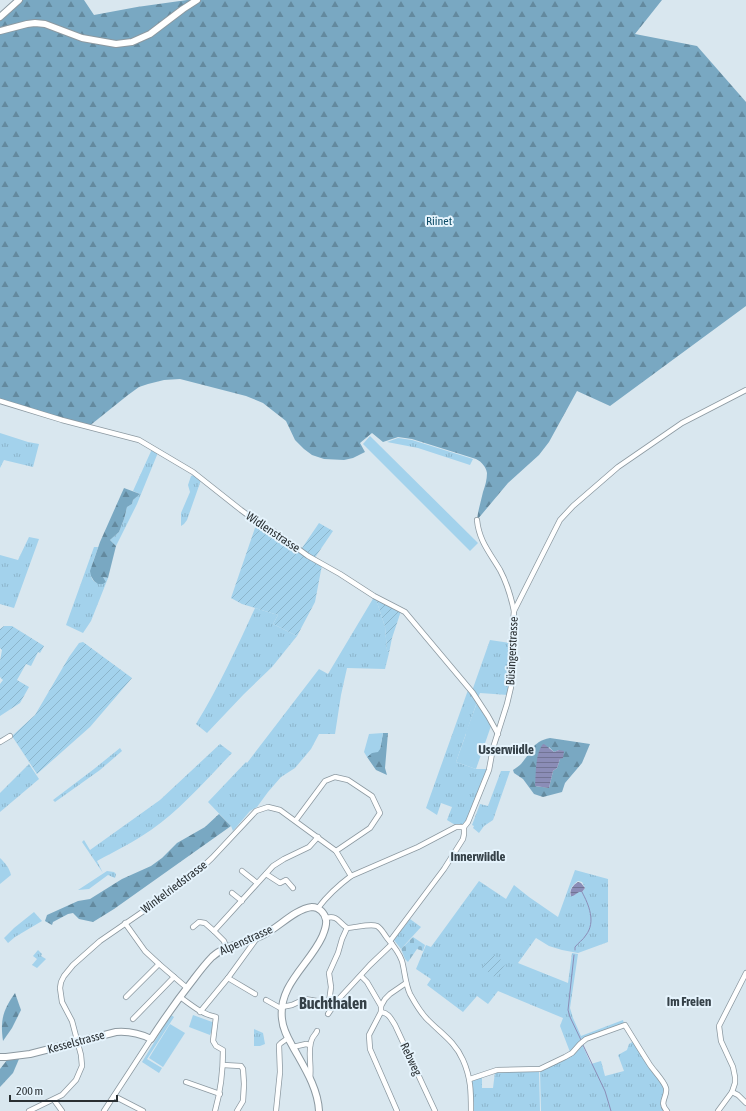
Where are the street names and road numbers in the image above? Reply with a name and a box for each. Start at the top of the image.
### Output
street label: Widlenstrasse [243,509,303,555]
street label: Büsingerstrasse [503,616,521,686]
street label: Winkelriedstrasse [138,858,210,916]
street label: Alpenstrasse [217,922,275,958]
street label: Kesselstrasse [46,1028,106,1056]
street label: Rebweg [397,1040,425,1078]

